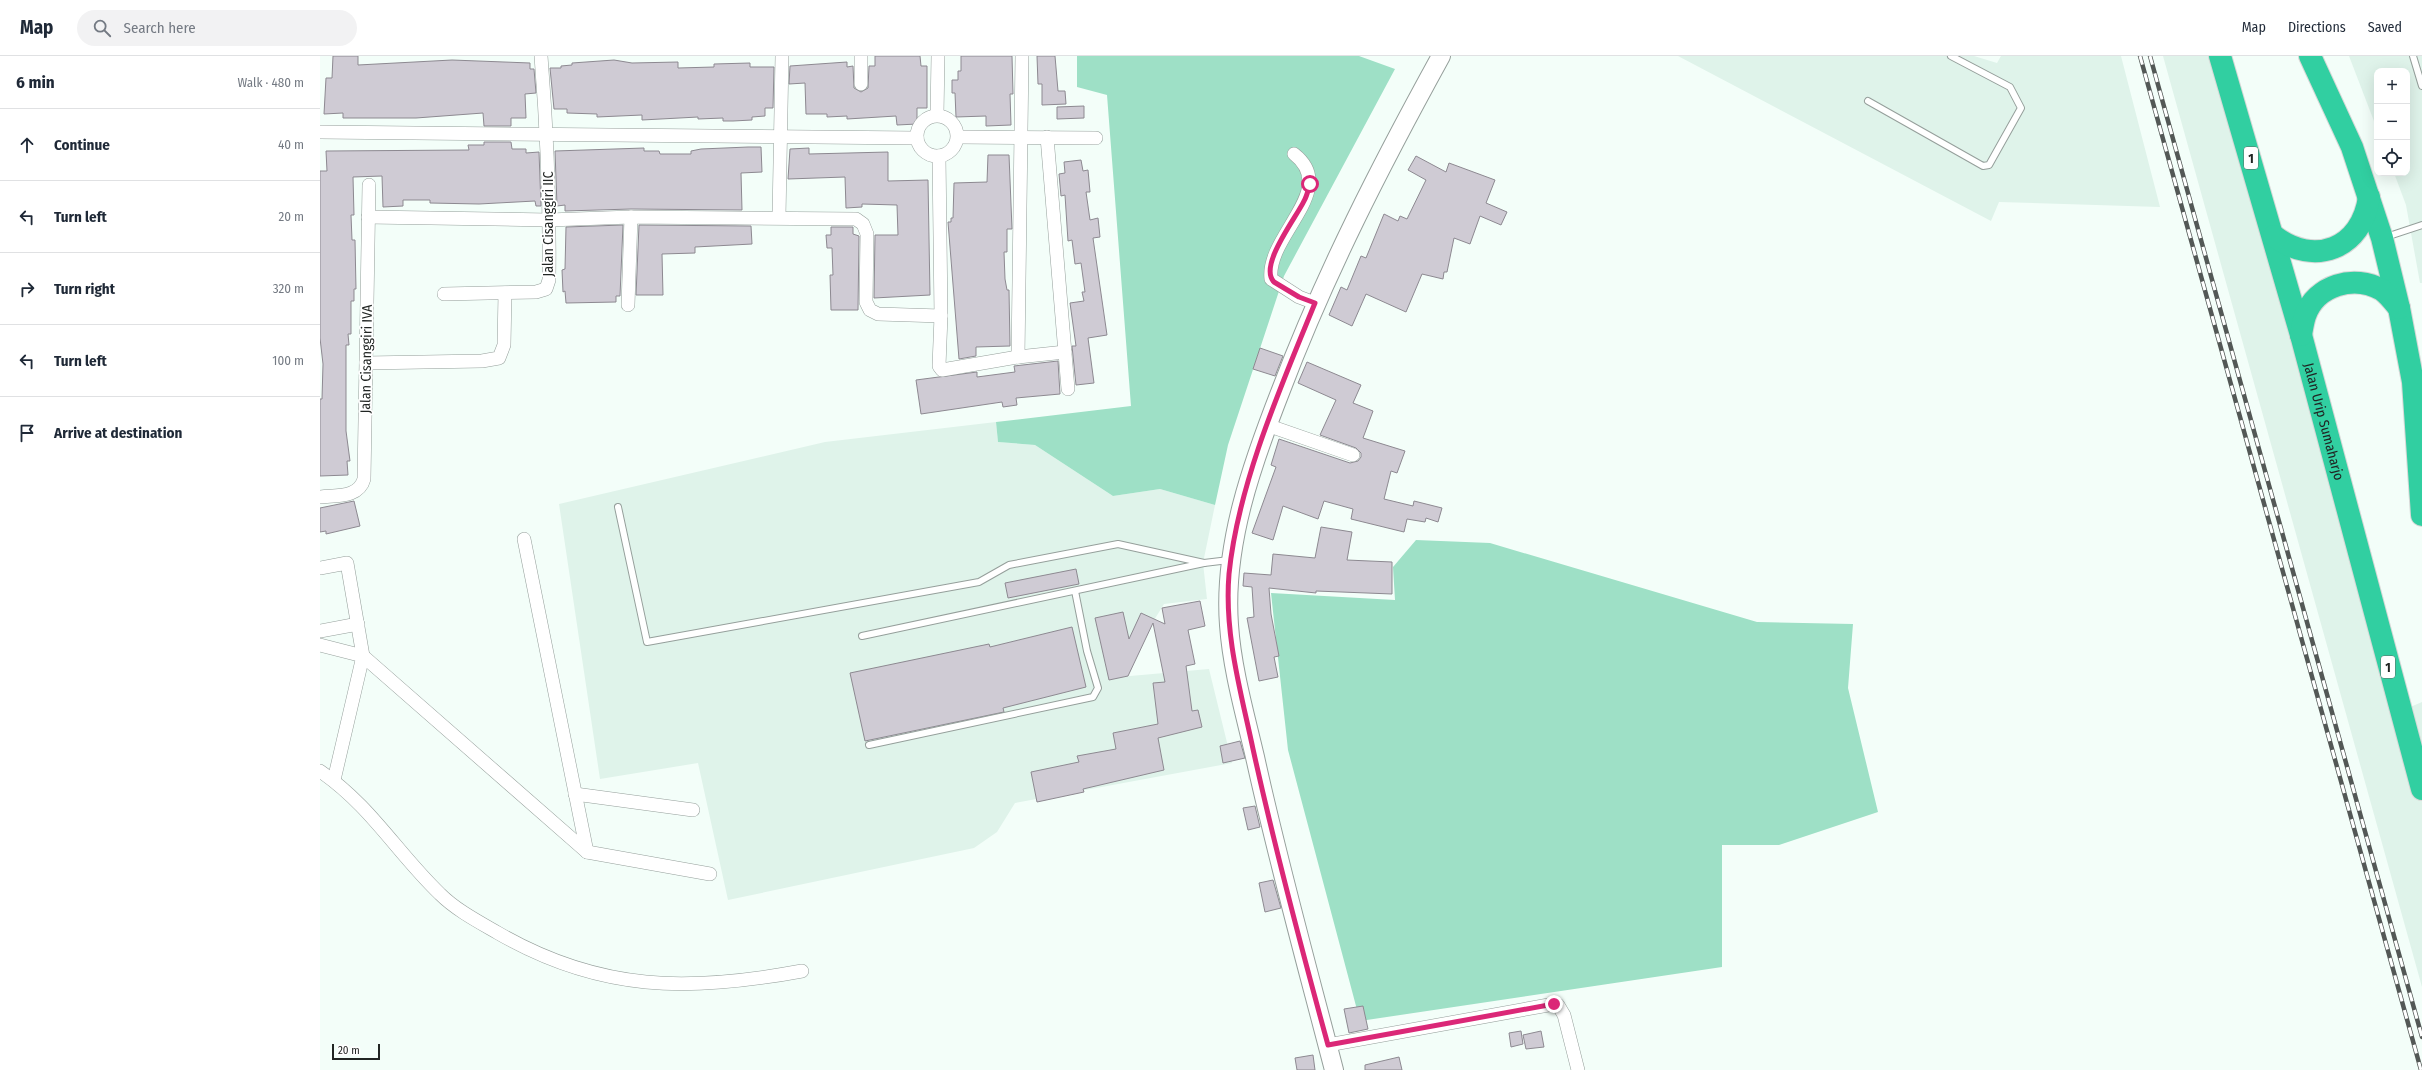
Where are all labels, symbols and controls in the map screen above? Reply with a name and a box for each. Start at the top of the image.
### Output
search box [77,10,357,46]
text: Map [20,16,53,39]
icon: search [91,17,113,39]
text: Search here [123,19,196,37]
text: Map [2242,19,2266,36]
text: Directions [2288,19,2346,36]
text: Saved [2368,19,2402,36]
map controls [2374,68,2410,176]
button: + [2374,68,2410,104]
text: 6 min [16,72,55,93]
text: Walk · 480 m [237,75,304,90]
button: − [2374,104,2410,140]
icon: ahead [16,134,38,156]
text: Continue [54,136,110,154]
text: 40 m [278,137,304,152]
button: locate [2374,140,2410,176]
road number: 1 [2244,147,2258,169]
street label: Jalan Cisanggiri IIC [540,171,557,277]
route start [1301,175,1319,193]
icon: left [16,206,38,228]
text: Turn left [54,208,107,226]
text: 20 m [278,209,304,224]
icon: right [16,278,38,300]
text: Turn right [54,280,115,298]
text: 320 m [273,281,304,296]
street label: Jalan Cisanggiri IVA [357,304,376,414]
icon: left [16,350,38,372]
text: Turn left [54,352,107,370]
text: 100 m [272,353,304,368]
street label: Jalan Urip Sumaharjo [2300,361,2347,482]
icon: arrive [16,422,38,444]
text: Arrive at destination [54,424,182,442]
road number: 1 [2381,656,2395,678]
route end [1545,995,1563,1013]
scale bar [332,1042,380,1061]
text: 20 m [338,1044,360,1057]

